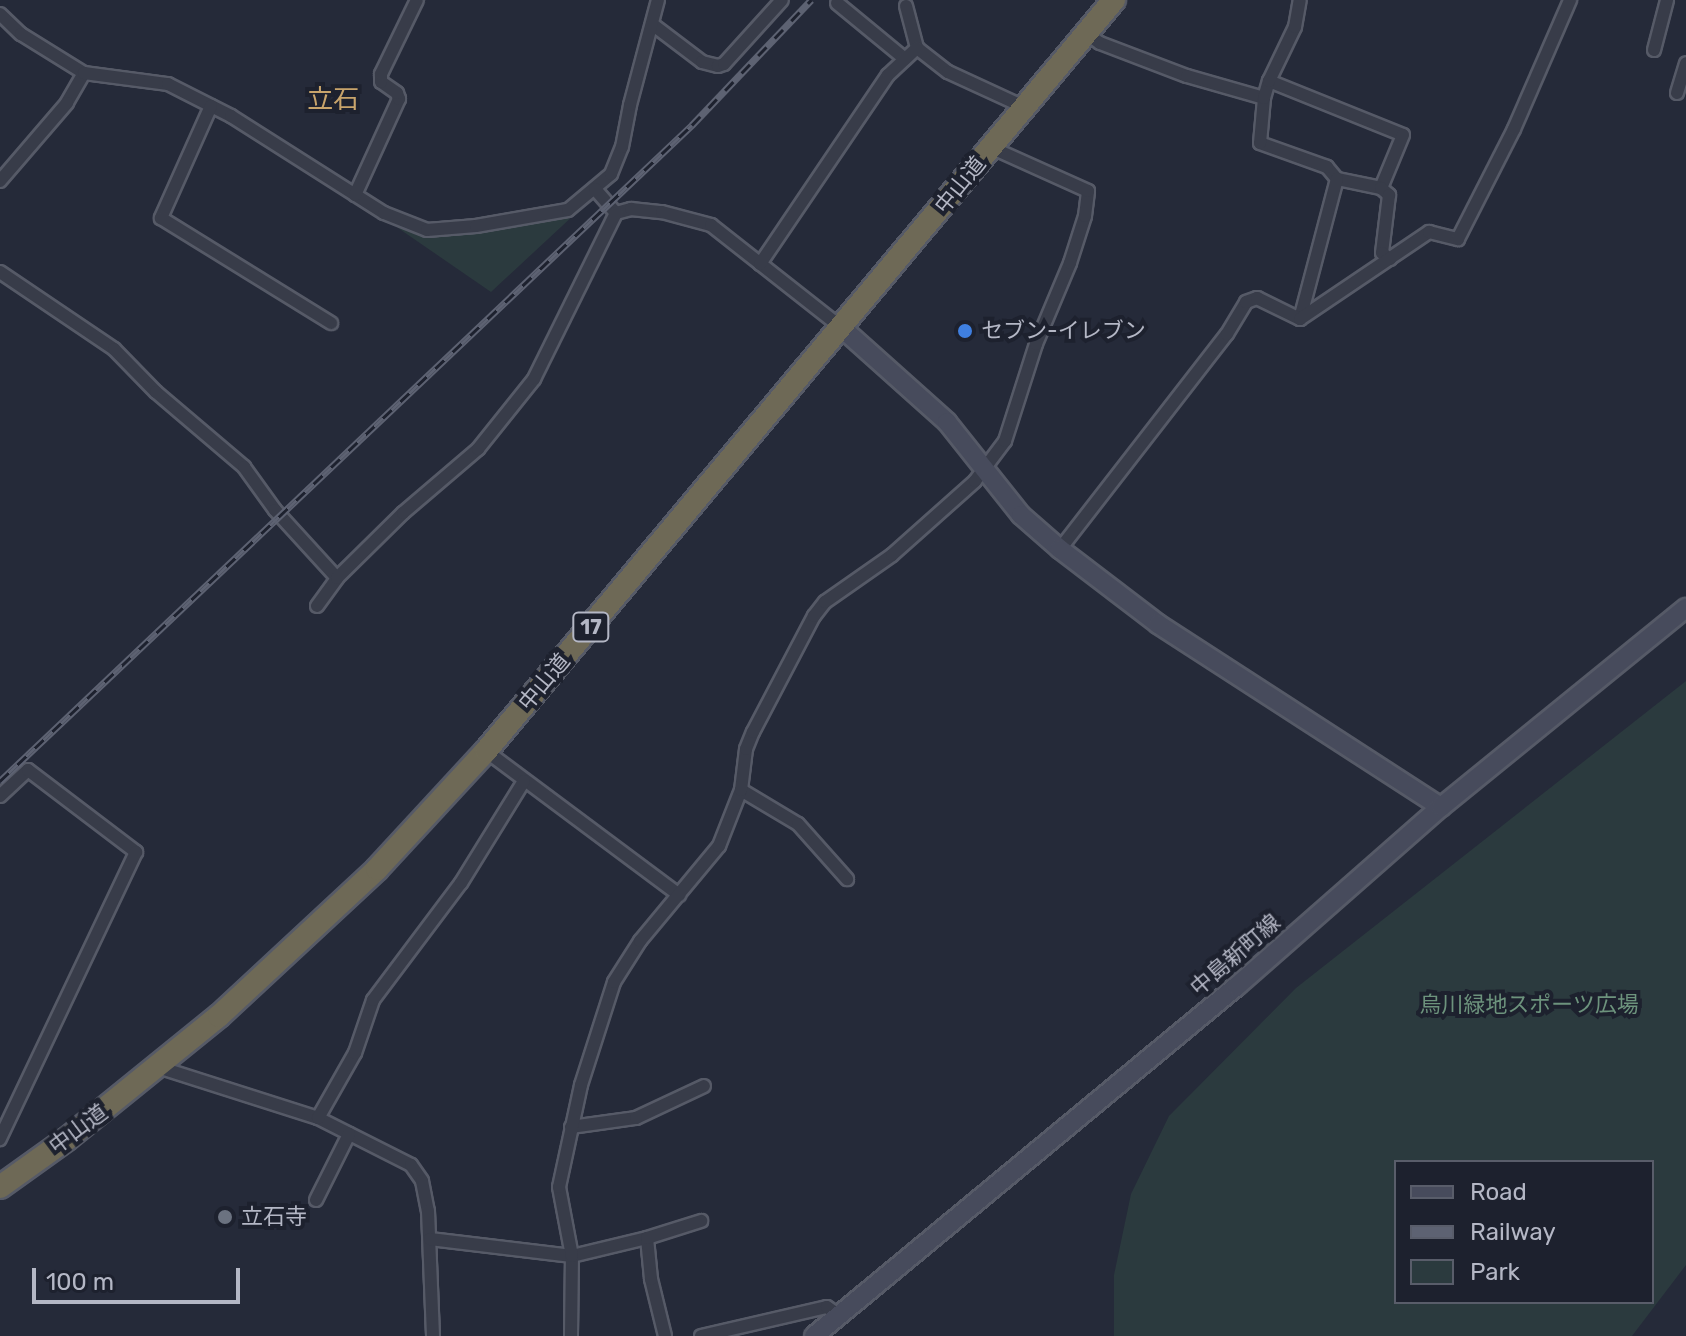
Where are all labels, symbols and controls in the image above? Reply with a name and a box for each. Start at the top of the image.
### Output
district label: 立石 [307,84,359,116]
street label: 中山道 [929,151,991,219]
place label: セブン-イレブン [981,318,1146,344]
marker: セブン-イレブン [956,322,974,340]
road number: 17 [571,611,611,643]
street label: 中山道 [513,648,575,716]
street label: 中島新町線 [1185,909,1285,1001]
park label: 烏川緑地スポーツ広場 [1419,992,1639,1018]
street label: 中山道 [44,1099,112,1159]
legend [1394,1160,1654,1304]
text: Road [1470,1178,1527,1206]
place label: 立石寺 [241,1204,307,1230]
marker: 立石寺 [216,1208,234,1226]
text: Railway [1470,1218,1556,1246]
scale bar [36,1252,244,1302]
text: Park [1470,1258,1520,1286]
text: 100 m [46,1268,114,1296]

